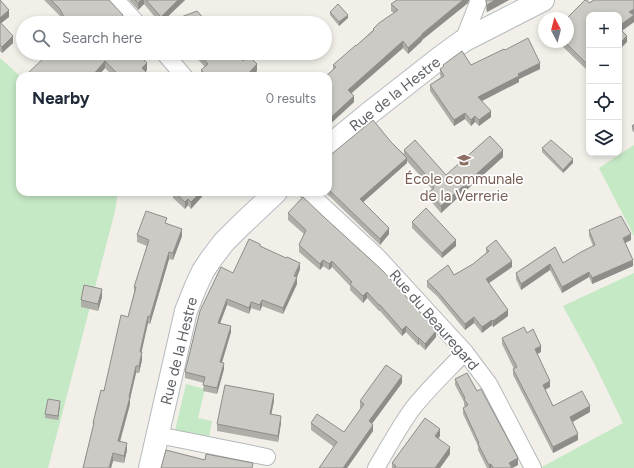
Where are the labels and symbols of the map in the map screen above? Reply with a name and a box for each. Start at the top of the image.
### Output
north arrow [538,12,574,48]
street label: Rue de la Hestre [346,53,444,135]
school or university icon: École communale de la Verrerie [456,152,472,168]
place label: École communale de la Verrerie [404,170,524,205]
street label: Rue du Beauregard [385,266,483,374]
street label: Rue de la Hestre [157,295,201,407]

